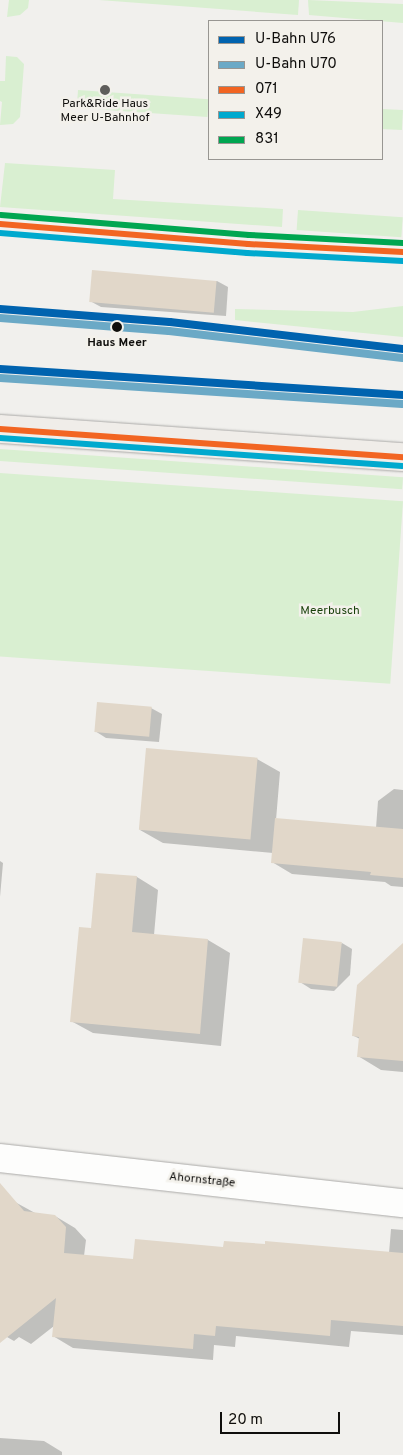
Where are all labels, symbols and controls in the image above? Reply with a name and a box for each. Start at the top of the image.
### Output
legend [208,20,383,160]
text: U-Bahn U76 [255,30,336,49]
text: U-Bahn U70 [255,55,337,74]
text: 071 [255,80,278,99]
marker: Park&Ride Haus Meer U-Bahnhof [99,84,111,96]
place label: Park&Ride Haus Meer U-Bahnhof [61,98,149,126]
text: X49 [255,105,282,124]
text: 831 [255,130,279,149]
marker: Haus Meer [108,318,126,336]
place label: Haus Meer [87,337,147,351]
park label: Meerbusch [300,605,360,619]
street label: Ahornstraße [168,1170,236,1192]
scale bar [223,1402,343,1434]
text: 20 m [228,1411,263,1430]

